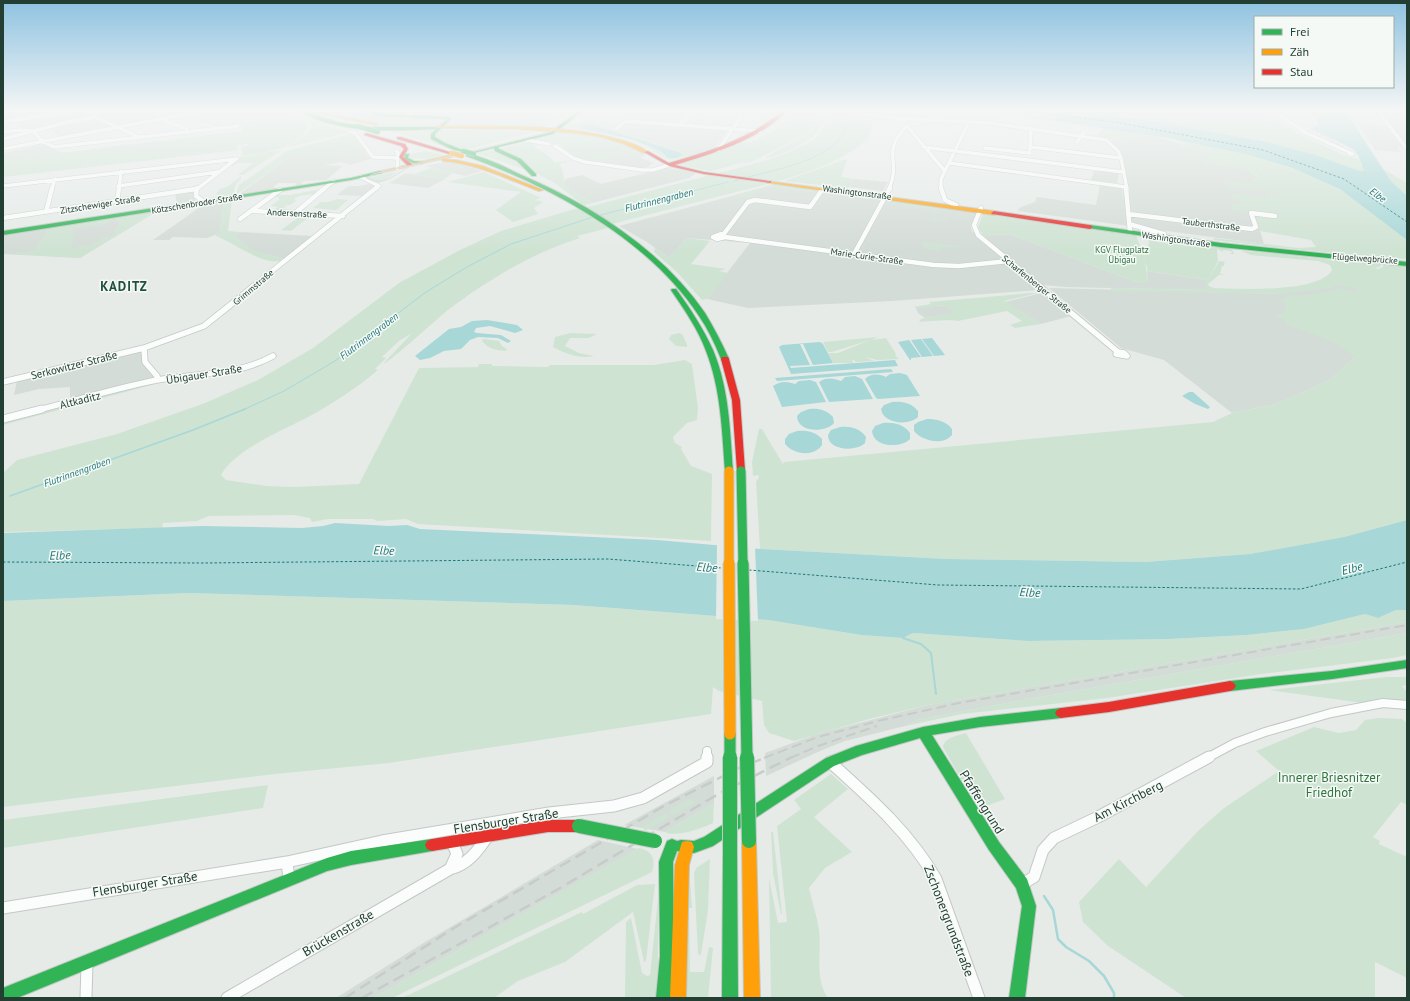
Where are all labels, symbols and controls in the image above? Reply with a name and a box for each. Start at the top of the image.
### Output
legend [1254,16,1394,88]
text: Frei [1290,24,1310,39]
text: Zäh [1290,44,1309,59]
text: Stau [1290,64,1313,79]
street label: Washingtonstraße [822,182,893,202]
water label: Flutrinnengraben [623,185,695,215]
water label: Elbe [1367,185,1389,206]
street label: Kötzschenbroder Straße [151,190,244,216]
street label: Zitzschewiger Straße [59,192,141,216]
street label: Andersenstraße [267,206,328,220]
street label: Tauberthstraße [1181,215,1241,233]
street label: Washingtonstraße [1141,229,1212,249]
park label: KGV Flugplatz Übigau [1095,244,1149,265]
street label: Marie-Curie-Straße [830,245,904,267]
street label: Flügelwegbrücke [1332,250,1399,266]
street label: Scharfenberger Straße [1000,253,1074,316]
street label: Grimmstraße [230,266,276,307]
district label: KADITZ [100,278,148,295]
water label: Flutrinnengraben [337,310,401,362]
street label: Serkowitzer Straße [29,347,119,383]
street label: Übigauer Straße [165,361,243,387]
street label: Altkaditz [58,388,102,412]
water label: Flutrinnengraben [42,454,112,490]
water label: Elbe [373,542,395,558]
water label: Elbe [49,547,71,563]
water label: Elbe [1340,558,1365,578]
water label: Elbe [696,559,719,575]
water label: Elbe [1019,584,1041,600]
street label: Pfaffengrund [956,767,1008,837]
park label: Innerer Briesnitzer Friedhof [1278,769,1381,801]
street label: Am Kirchberg [1091,776,1165,826]
street label: Flensburger Straße [452,804,560,838]
street label: Zschonergrundstraße [920,863,978,979]
street label: Flensburger Straße [91,867,199,901]
street label: Brückenstraße [299,906,377,960]

